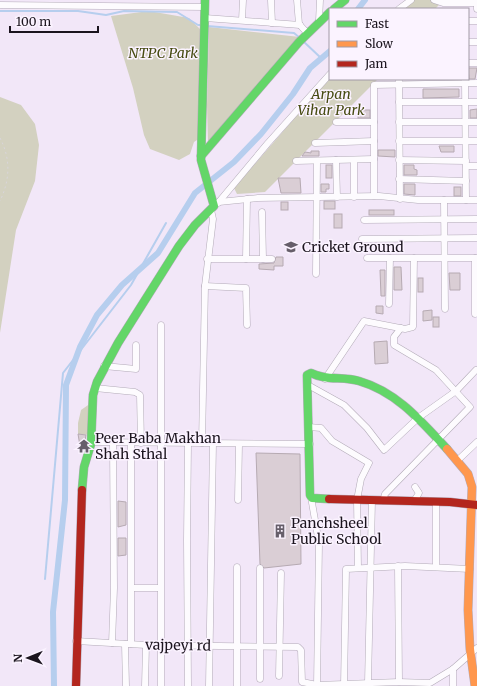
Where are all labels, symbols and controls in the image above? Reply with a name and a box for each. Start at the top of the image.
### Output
scale bar [10,8,98,34]
legend [329,8,469,80]
text: 100 m [16,14,51,29]
text: Fast [365,16,389,31]
text: Slow [365,36,394,51]
park label: NTPC Park [128,44,198,62]
text: Jam [364,56,388,71]
park label: Arpan Vihar Park [297,85,365,119]
place label: Cricket Ground [302,238,404,256]
school or university icon: Cricket Ground [283,239,299,255]
place label: Peer Baba Makhan Shah Sthal [95,429,221,463]
temple icon: Peer Baba Makhan Shah Sthal [76,438,92,454]
place label: Panchsheel Public School [291,514,382,548]
building icon: Panchsheel Public School [272,523,288,539]
street label: vajpeyi rd [144,635,212,655]
north arrow [8,638,48,678]
text: N [11,653,25,663]

